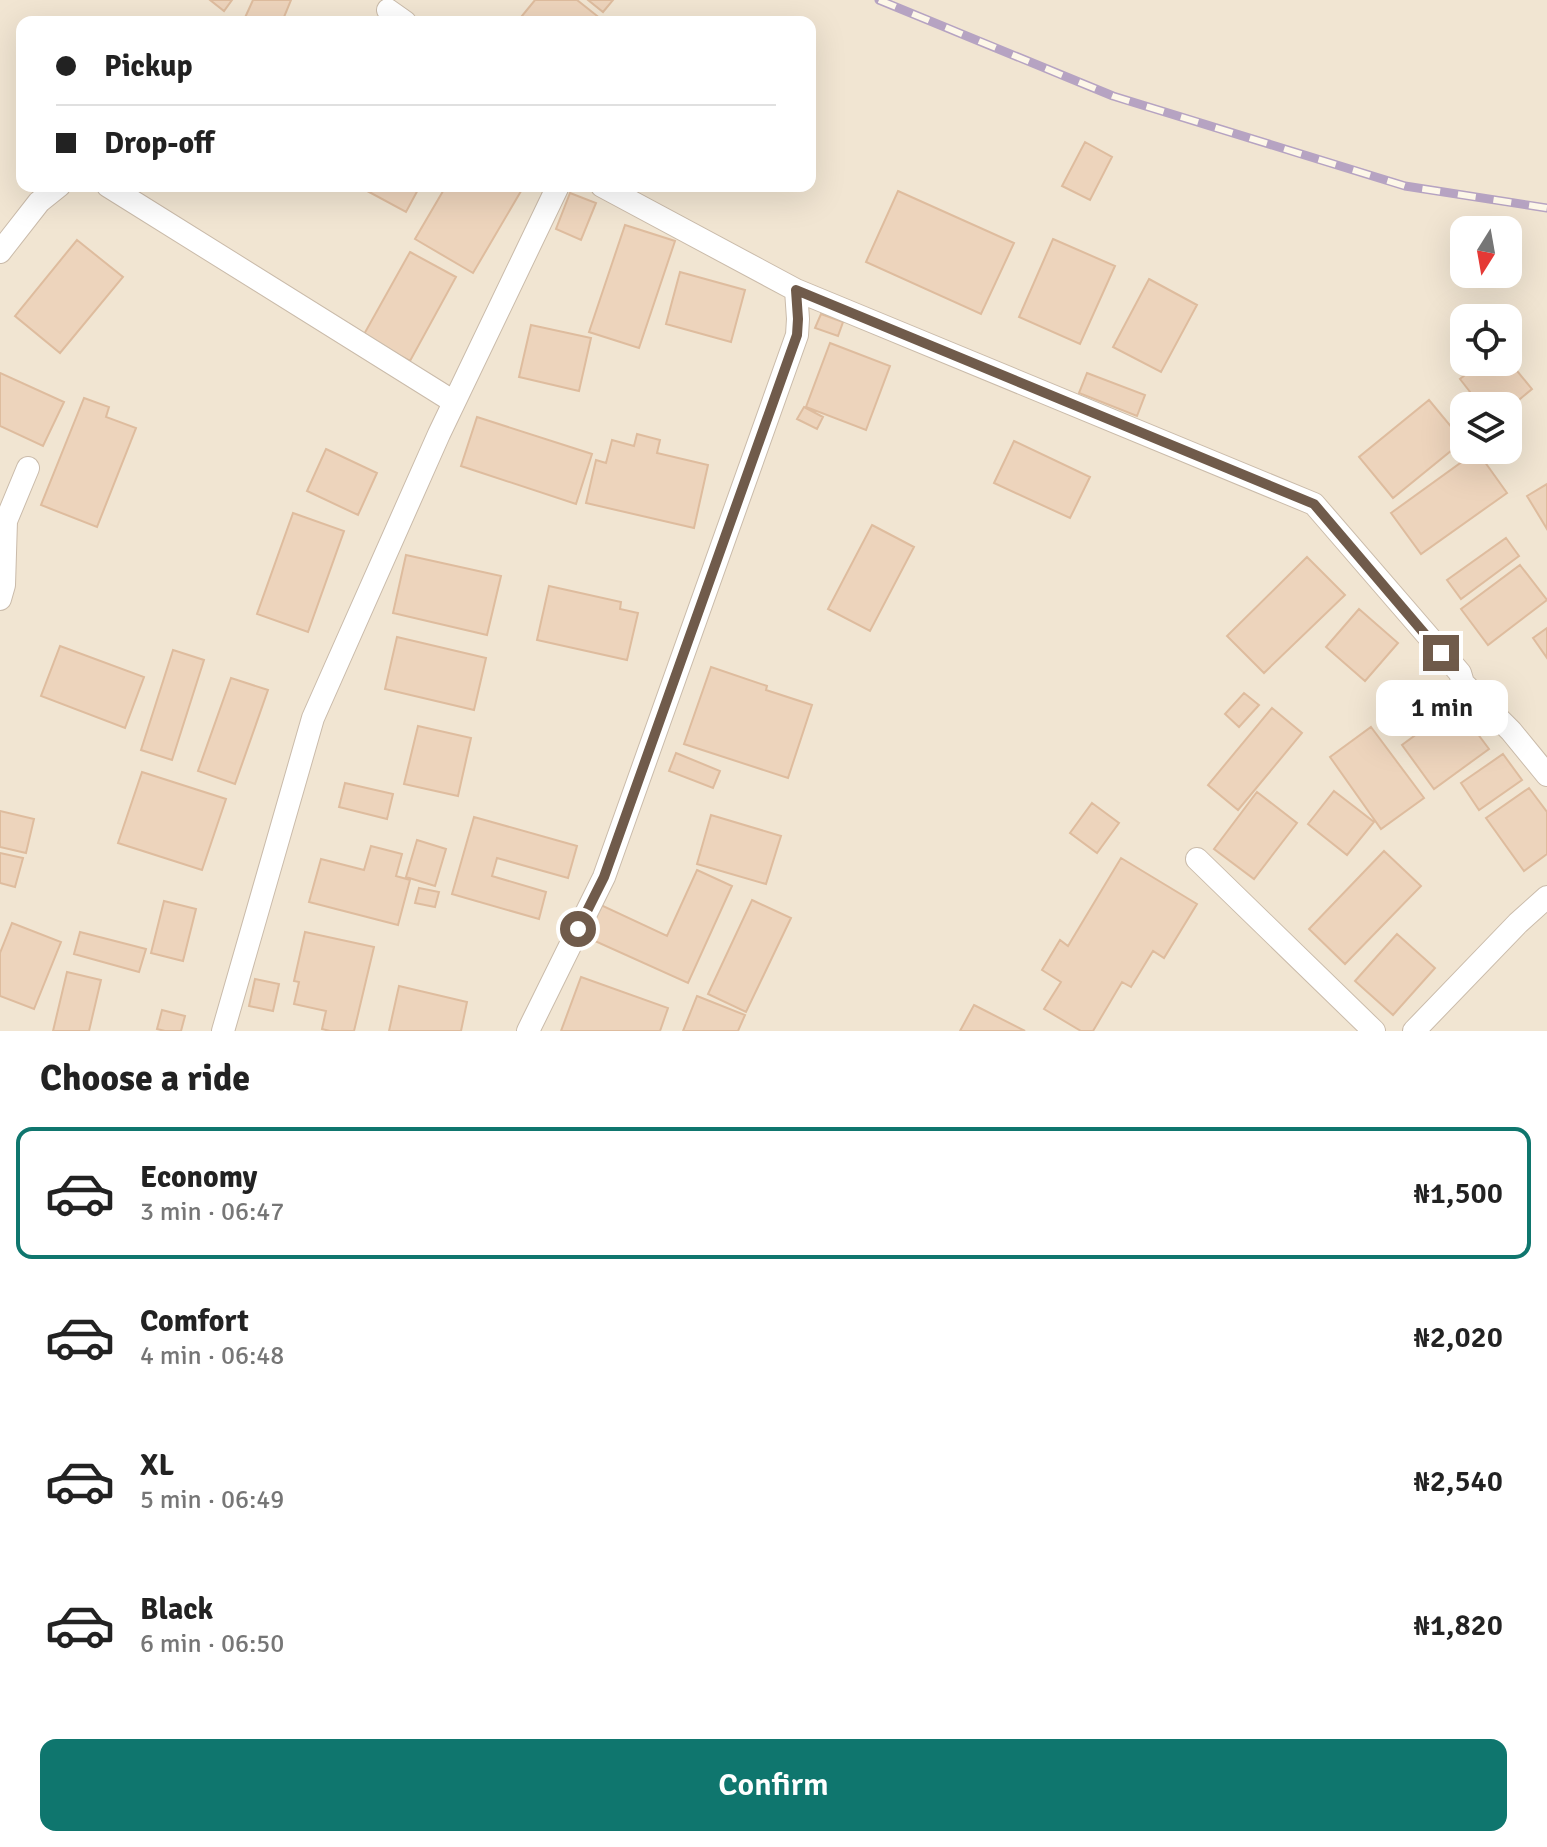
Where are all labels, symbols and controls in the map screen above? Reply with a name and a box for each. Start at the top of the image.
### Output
text: Pickup [104,48,193,85]
text: Drop-off [104,125,214,162]
north arrow [1450,216,1522,288]
map controls [1450,216,1522,464]
button: locate [1450,304,1522,376]
button: layers [1450,392,1522,464]
route end [1423,635,1459,671]
callout: 1 min [1375,681,1507,737]
text: 1 min [1411,692,1473,724]
route start [560,911,596,947]
text: Choose a ride [40,1056,250,1101]
icon: car [44,1157,116,1229]
text: Economy [140,1159,257,1196]
text: ₦1,500 [1414,1175,1503,1212]
text: 3 min · 06:47 [140,1196,284,1228]
icon: car [44,1301,116,1373]
text: Comfort [140,1303,249,1340]
text: ₦2,020 [1414,1319,1503,1356]
text: 4 min · 06:48 [140,1340,284,1372]
icon: car [44,1445,116,1517]
text: XL [140,1447,174,1484]
text: ₦2,540 [1414,1463,1503,1500]
text: 5 min · 06:49 [140,1484,284,1516]
icon: car [44,1589,116,1661]
text: Black [140,1591,213,1628]
text: ₦1,820 [1414,1607,1503,1644]
text: 6 min · 06:50 [140,1628,284,1660]
button: Confirm [40,1739,1507,1831]

